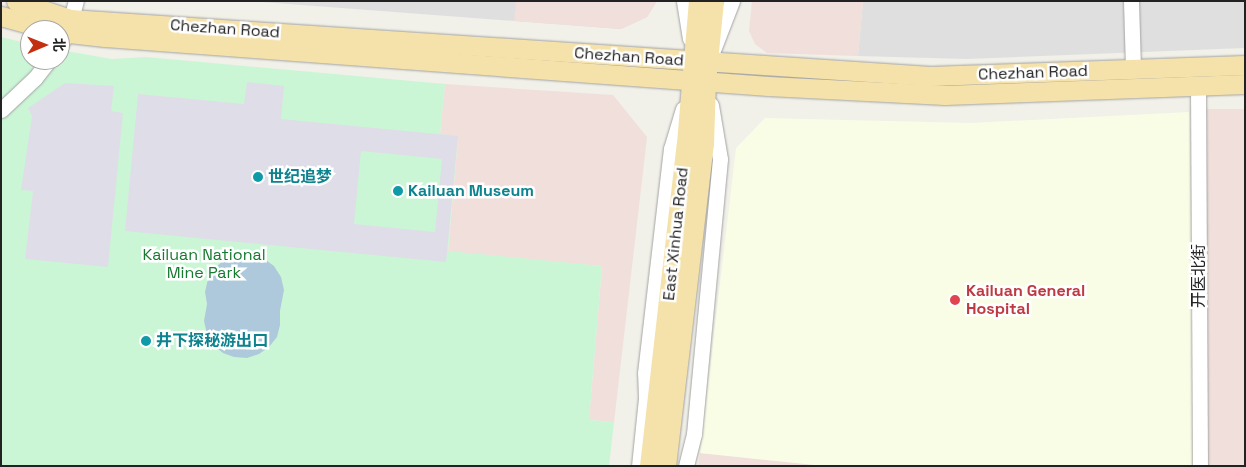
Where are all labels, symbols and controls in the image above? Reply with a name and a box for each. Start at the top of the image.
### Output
street label: Chezhan Road [170,16,280,42]
north arrow [20,20,70,70]
text: 北 [50,38,68,52]
street label: Chezhan Road [574,44,684,70]
street label: Chezhan Road [978,61,1088,85]
street label: East Xinhua Road [659,166,693,302]
place label: 世纪追梦 [268,167,332,187]
marker: 世纪追梦 [252,171,264,183]
place label: Kailuan Museum [408,181,534,201]
marker: Kailuan Museum [392,185,404,197]
street label: 开医北街 [1189,244,1209,308]
park label: Kailuan National Mine Park [142,245,266,283]
place label: Kailuan General Hospital [966,281,1085,319]
marker: Kailuan General Hospital [948,293,962,307]
place label: 井下探秘游出口 [156,331,268,351]
marker: 井下探秘游出口 [140,335,152,347]

